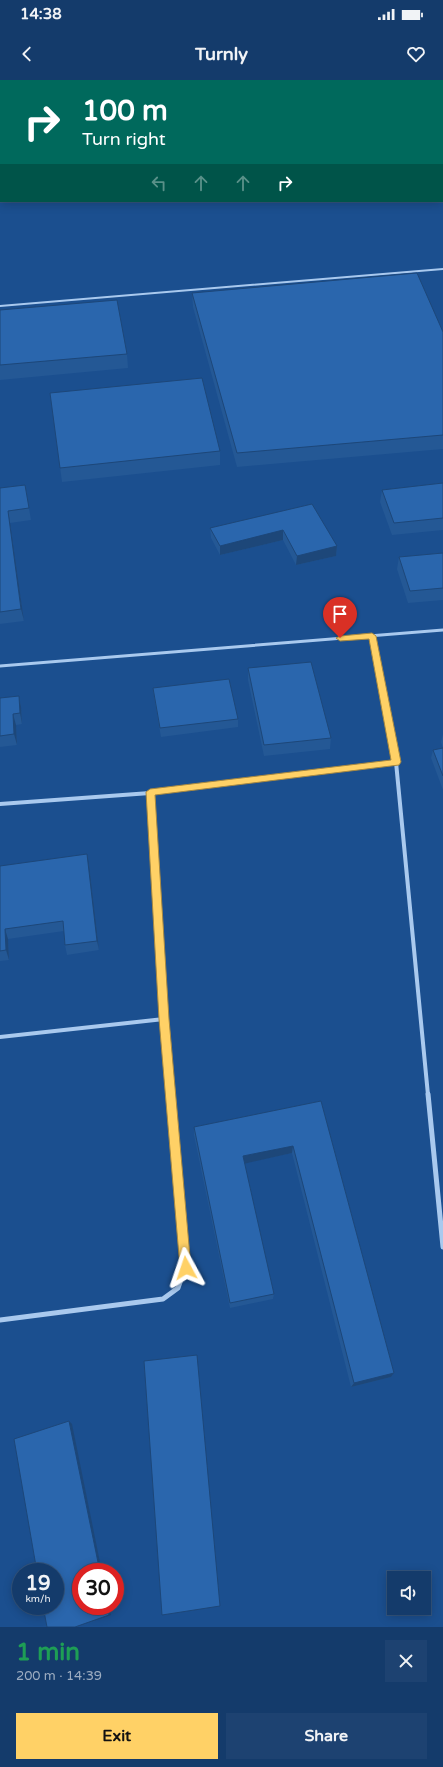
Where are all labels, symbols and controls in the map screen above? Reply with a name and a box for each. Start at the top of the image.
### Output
text: 14:38 [20,5,62,23]
icon: back [16,43,38,65]
text: Turnly [195,43,248,65]
icon: heart [405,43,427,65]
text: 100 m [82,94,168,128]
icon: right [16,96,68,148]
text: Turn right [82,128,166,150]
icon: left [148,172,170,194]
icon: ahead [190,172,212,194]
icon: ahead [232,172,254,194]
icon: right [274,172,296,194]
pin [323,597,357,638]
icon: arrive [329,603,351,625]
position arrow [165,1247,207,1289]
speed limit sign: 30 [72,1563,124,1615]
map controls [387,1571,431,1615]
button: sound [387,1571,431,1615]
text: 19 [25,1572,51,1596]
text: km/h [25,1593,51,1605]
text: 1 min [16,1638,80,1667]
button: close [385,1640,427,1682]
text: 200 m · 14:39 [16,1668,102,1684]
button: Exit [16,1713,218,1759]
button: Share [226,1713,427,1759]

